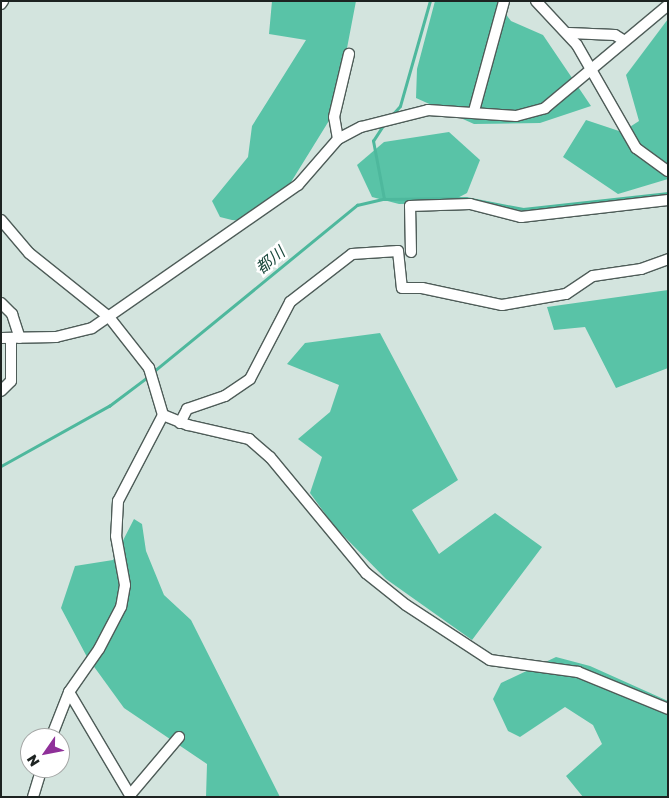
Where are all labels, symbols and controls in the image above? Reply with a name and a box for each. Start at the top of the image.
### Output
water label: 都川 [252,242,288,278]
north arrow [20,728,70,778]
text: N [23,752,43,770]

